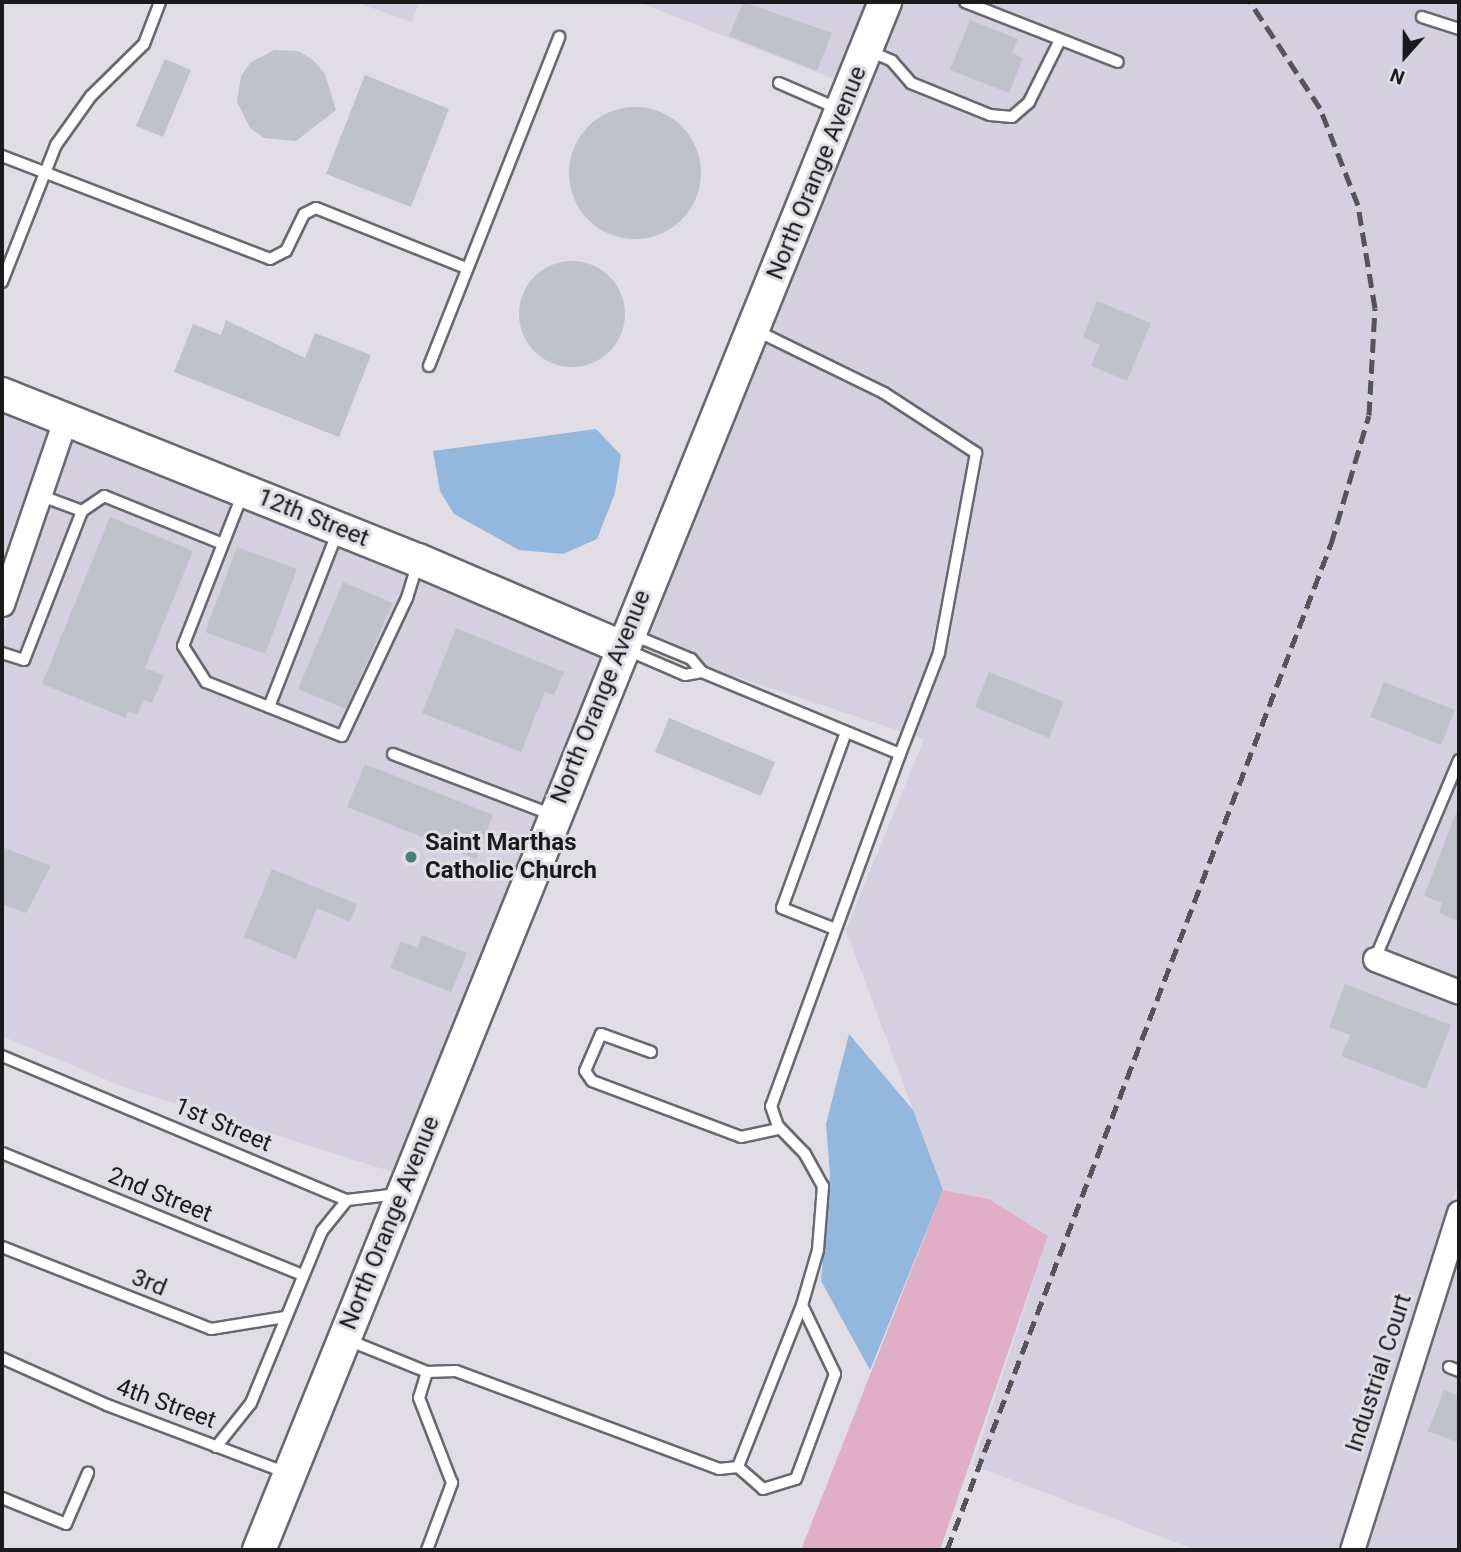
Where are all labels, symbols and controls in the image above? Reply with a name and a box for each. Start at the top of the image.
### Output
north arrow [1370,21,1440,91]
street label: North Orange Avenue [761,62,873,284]
text: N [1387,63,1408,89]
street label: 12th Street [253,483,373,553]
street label: North Orange Avenue [545,586,657,808]
place label: Saint Marthas Catholic Church [425,829,597,885]
marker: Saint Marthas Catholic Church [403,849,419,865]
street label: 1st Street [170,1092,276,1158]
street label: North Orange Avenue [334,1112,446,1334]
street label: 2nd Street [104,1161,216,1229]
street label: 3rd [127,1263,171,1303]
street label: Industrial Court [1340,1290,1418,1456]
street label: 4th Street [112,1373,220,1435]

